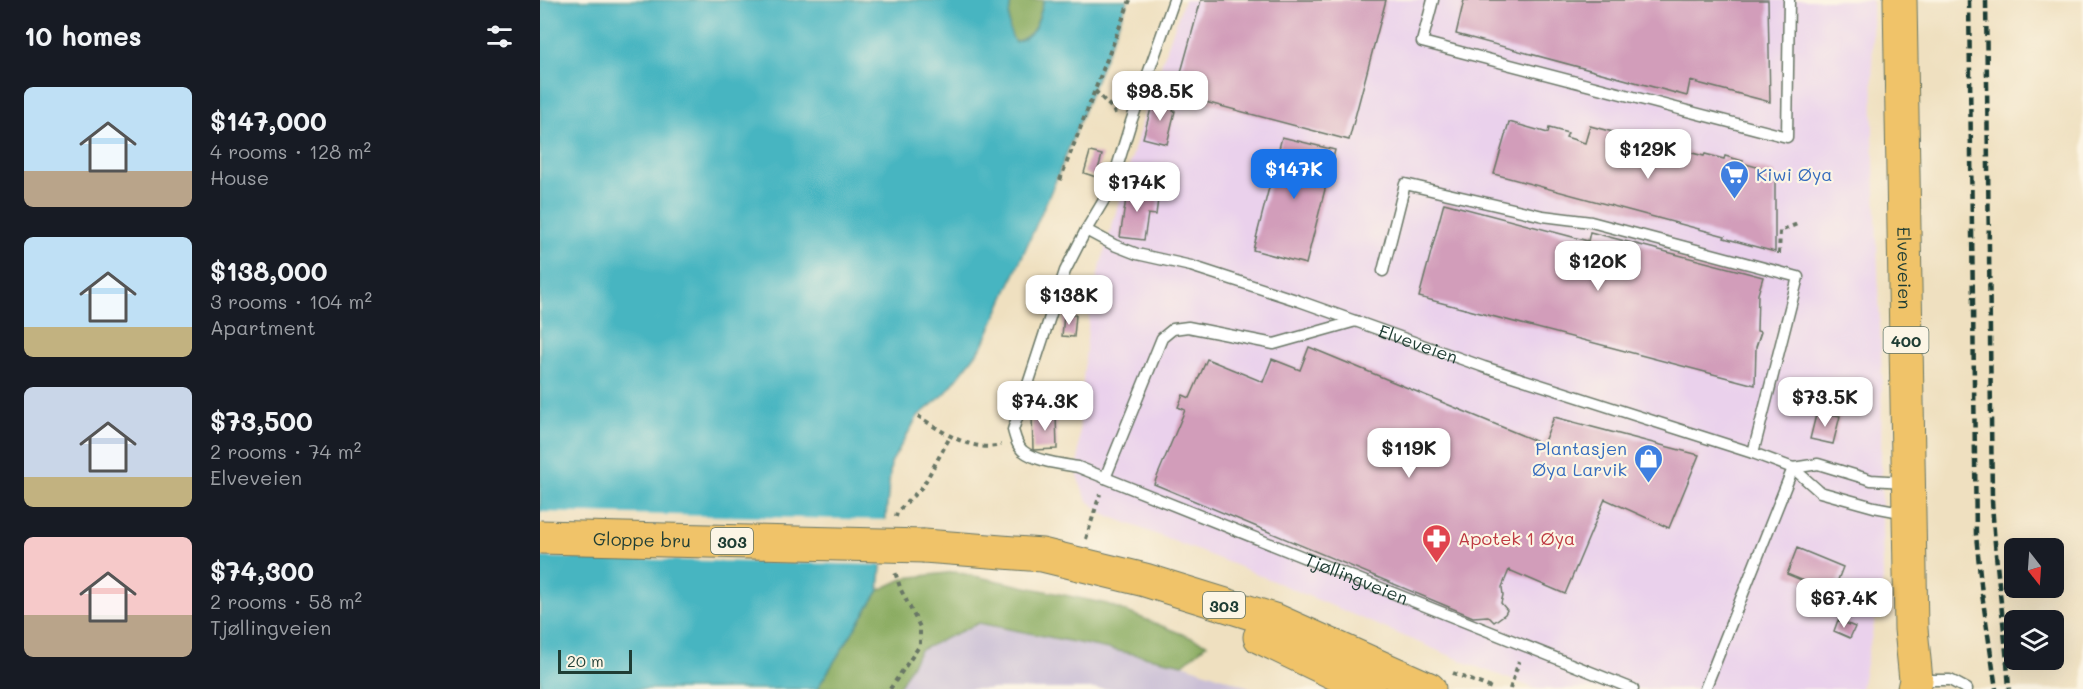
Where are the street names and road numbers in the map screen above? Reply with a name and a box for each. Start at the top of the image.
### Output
street label: Elveveien [1892,226,1917,310]
street label: Elveveien [1375,318,1461,369]
road number: 400 [1884,327,1928,353]
street label: Gloppe bru [593,526,691,553]
road number: 303 [711,528,753,554]
street label: Tjøllingveien [1301,547,1412,610]
road number: 303 [1203,592,1245,618]

